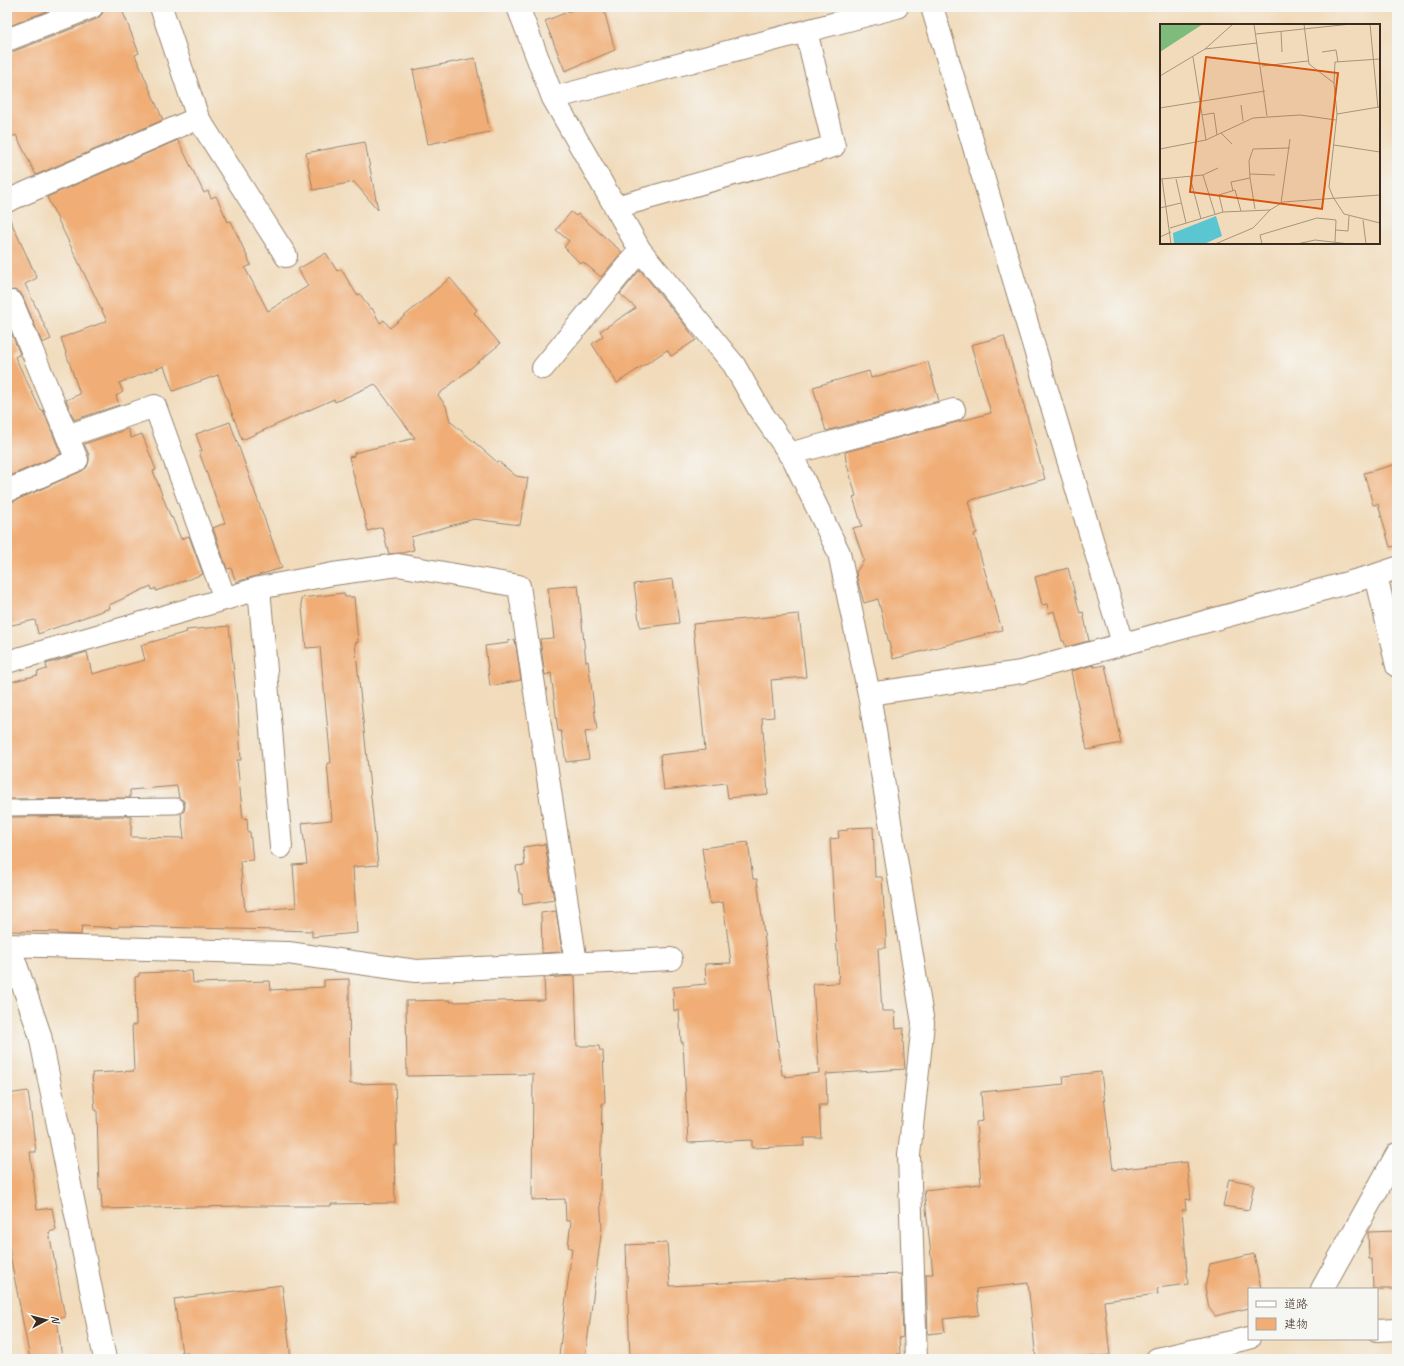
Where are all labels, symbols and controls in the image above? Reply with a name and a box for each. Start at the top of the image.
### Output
inset map [1160,24,1380,244]
legend [1248,1288,1378,1340]
text: 道路 [1284,1296,1308,1312]
north arrow [26,1300,66,1340]
text: N [49,1315,64,1325]
text: 建物 [1284,1316,1308,1332]

